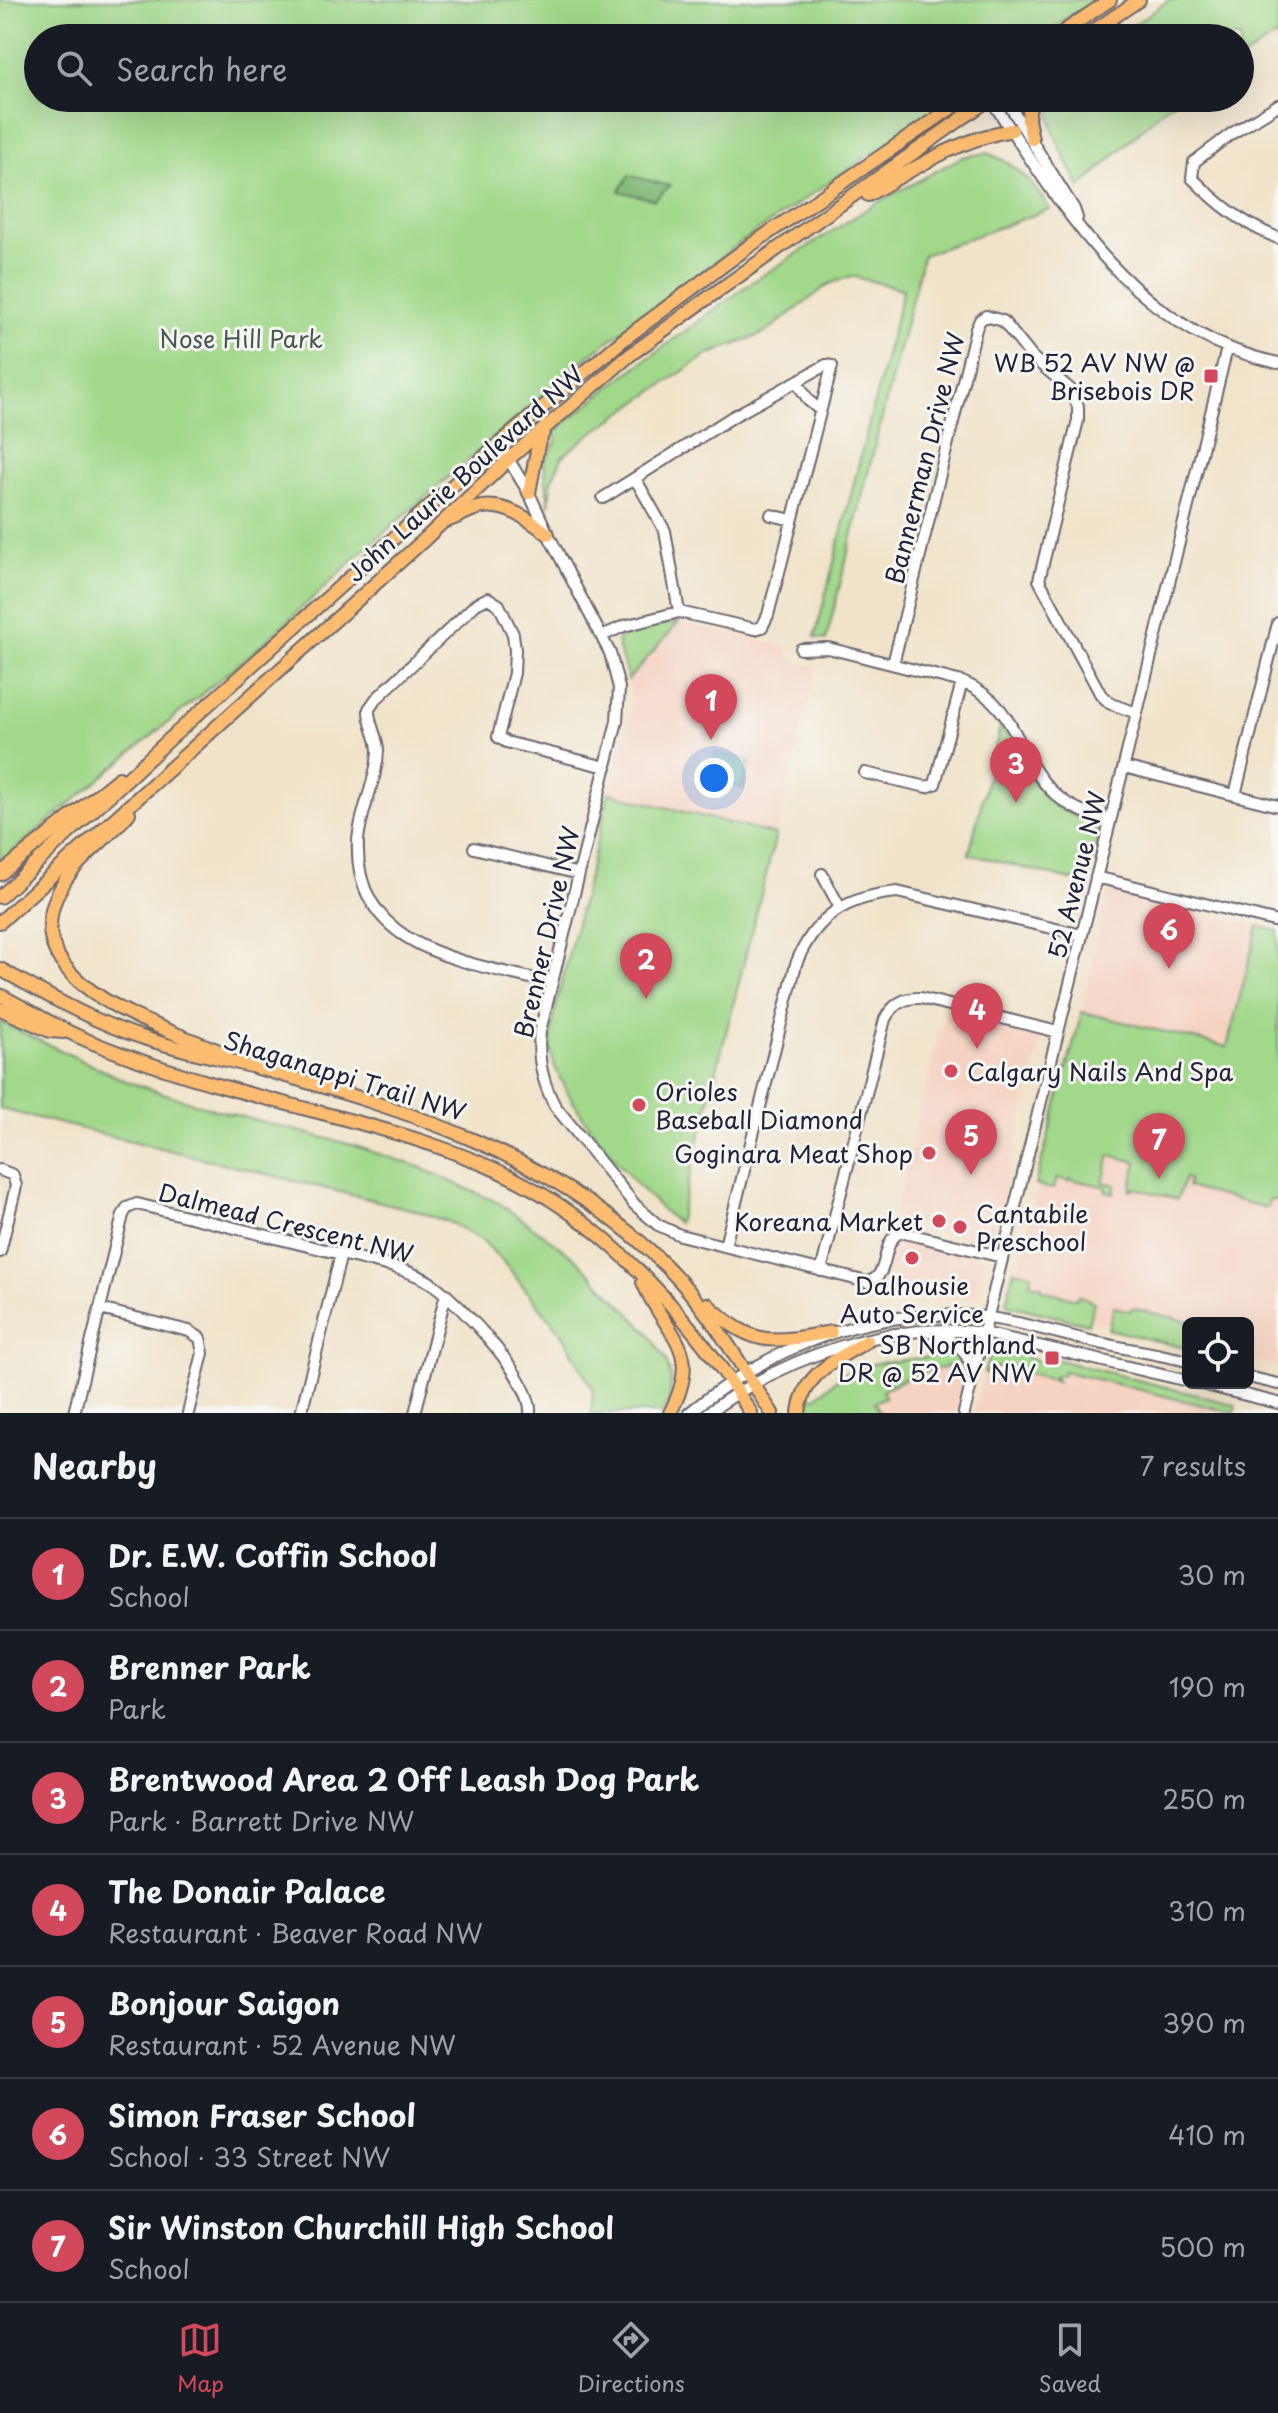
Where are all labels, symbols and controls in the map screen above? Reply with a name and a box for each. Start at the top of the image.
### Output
search box [24,24,1254,112]
icon: search [52,46,96,90]
text: Search here [116,46,288,91]
park label: Nose Hill Park [159,320,323,356]
street label: Bannerman Drive NW [875,328,973,588]
place label: WB 52 AV NW @ Brisebois DR [994,344,1195,408]
street label: John Laurie Boulevard NW [337,356,591,590]
marker: WB 52 AV NW @ Brisebois DR [1202,367,1220,385]
pin: 1 [685,674,737,740]
pin: 3 [990,737,1042,803]
your location [694,758,734,798]
street label: 52 Avenue NW [1038,787,1114,962]
street label: Brenner Drive NW [504,822,588,1041]
pin: 6 [1143,903,1195,969]
pin: 2 [620,933,672,999]
pin: 4 [951,983,1003,1049]
street label: Shaganappi Trail NW [219,1021,471,1129]
place label: Calgary Nails And Spa [967,1053,1233,1089]
marker: Calgary Nails And Spa [942,1062,960,1080]
place label: Orioles Baseball Diamond [655,1073,863,1137]
marker: Orioles Baseball Diamond [630,1096,648,1114]
pin: 5 [945,1109,997,1175]
pin: 7 [1133,1113,1185,1179]
place label: Goginara Meat Shop [674,1135,913,1171]
marker: Goginara Meat Shop [920,1144,938,1162]
street label: Dalmead Crescent NW [155,1173,417,1271]
place label: Cantabile Preschool [976,1195,1089,1259]
place label: Koreana Market [734,1203,923,1239]
marker: Koreana Market [930,1212,948,1230]
marker: Cantabile Preschool [951,1218,969,1236]
marker: Dalhousie Auto Service [903,1249,921,1267]
place label: Dalhousie Auto Service [840,1267,984,1331]
map controls [1182,1317,1254,1389]
button: locate [1182,1317,1254,1389]
place label: SB Northland DR @ 52 AV NW [838,1326,1036,1390]
marker: SB Northland DR @ 52 AV NW [1043,1349,1061,1367]
text: Nearby [32,1439,157,1491]
text: 7 results [1140,1446,1246,1485]
text: Dr. E.W. Coffin School [108,1532,437,1577]
text: 1 [52,1555,64,1594]
text: 30 m [1178,1555,1246,1594]
text: School [108,1577,190,1616]
text: Brenner Park [108,1644,311,1689]
text: 2 [49,1667,67,1706]
text: 190 m [1169,1667,1246,1706]
text: Park [108,1689,166,1728]
text: Brentwood Area 2 Off Leash Dog Park [108,1756,699,1801]
text: 3 [49,1779,67,1818]
text: 250 m [1162,1779,1246,1818]
text: Park · Barrett Drive NW [108,1801,414,1840]
text: The Donair Palace [108,1868,386,1913]
text: 4 [49,1891,67,1930]
text: 310 m [1168,1891,1246,1930]
text: Restaurant · Beaver Road NW [108,1913,482,1952]
text: Bonjour Saigon [108,1980,340,2025]
text: 5 [50,2003,66,2042]
text: 390 m [1162,2003,1246,2042]
text: Restaurant · 52 Avenue NW [108,2025,456,2064]
text: Simon Fraser School [108,2092,416,2137]
text: 6 [49,2115,67,2154]
text: 410 m [1168,2115,1246,2154]
text: School · 33 Street NW [108,2137,390,2176]
text: Sir Winston Churchill High School [108,2204,614,2249]
text: 7 [51,2227,65,2266]
text: 500 m [1159,2227,1246,2266]
text: School [108,2249,190,2288]
tab: Map [177,2318,224,2399]
tab: Directions [578,2318,685,2399]
tab: Saved [1039,2318,1101,2399]

